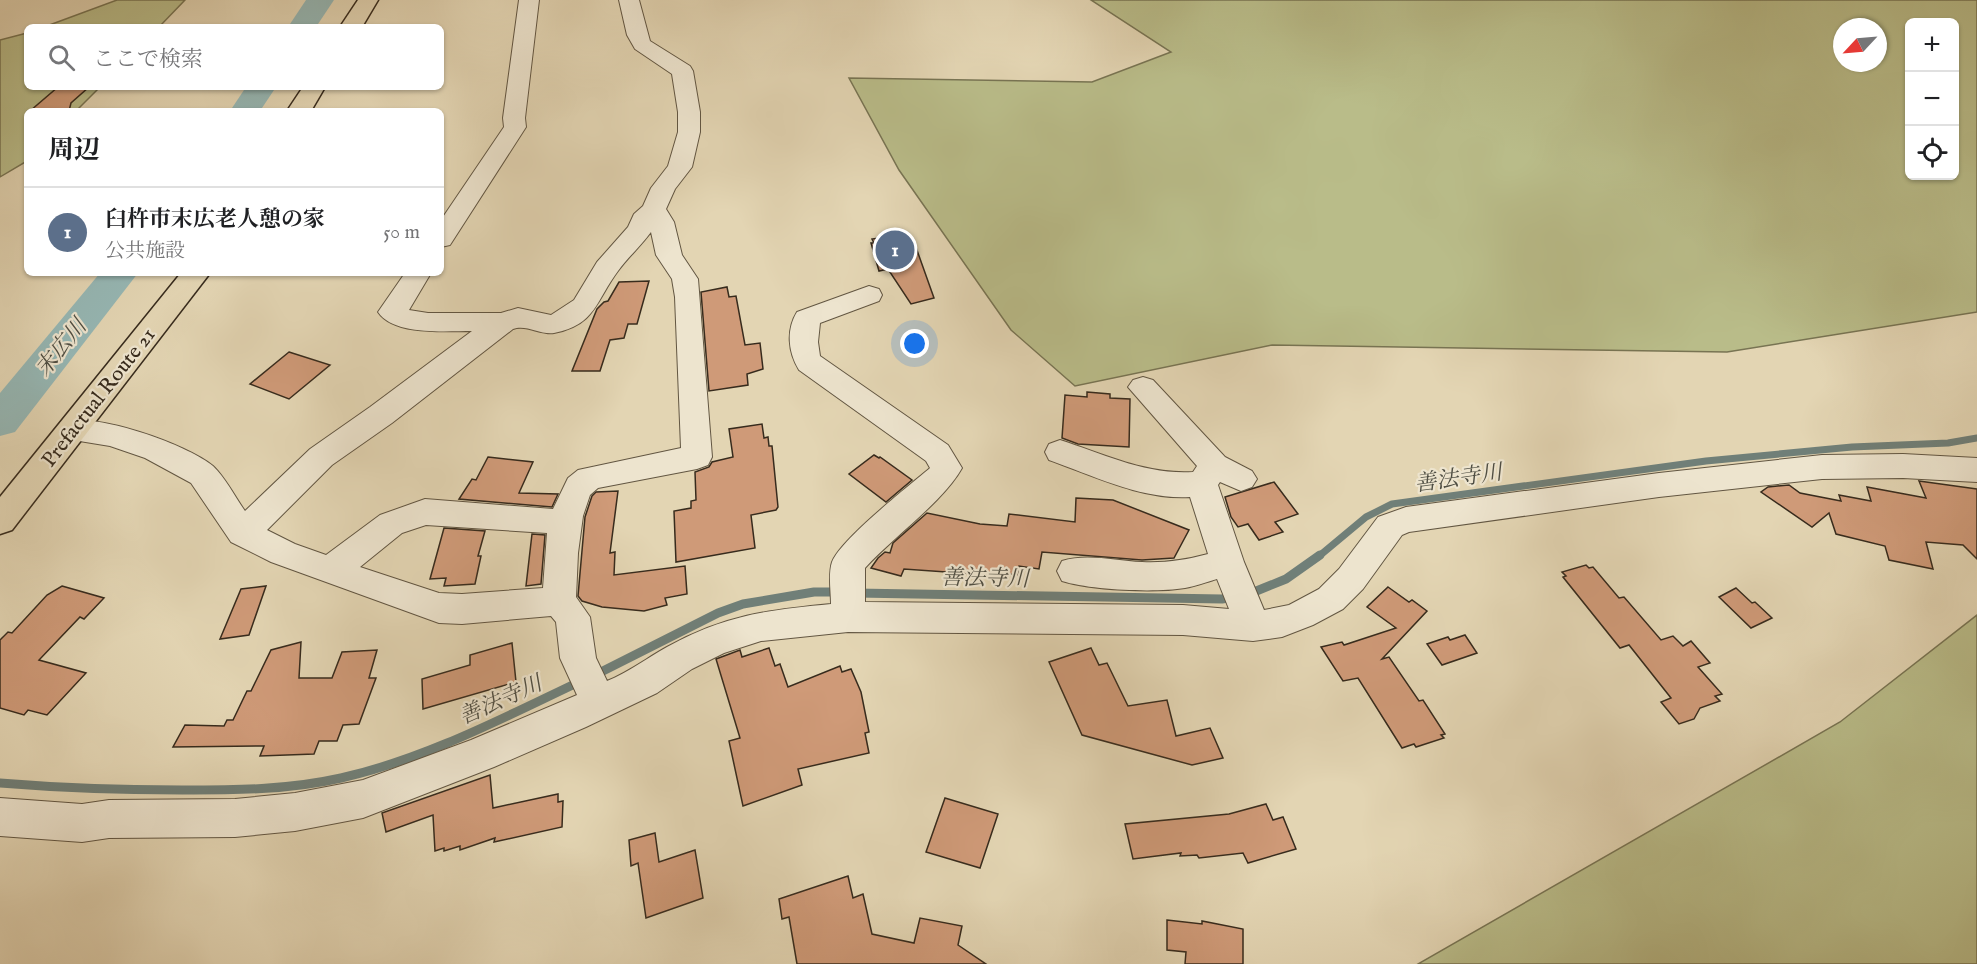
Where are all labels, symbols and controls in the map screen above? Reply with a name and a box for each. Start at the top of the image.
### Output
north arrow [1833,18,1887,72]
map controls [1905,18,1959,180]
button: + [1905,18,1959,72]
search box [24,24,444,90]
icon: search [45,41,78,74]
text: ここで検索 [93,46,203,74]
button: − [1905,72,1959,126]
button: locate [1905,126,1959,180]
text: 周辺 [48,134,100,167]
text: 臼杵市末広老人憩の家 [105,206,325,234]
text: 1 [64,220,71,245]
text: 50 m [383,220,420,245]
pin: 1 [876,228,914,272]
text: 公共施設 [105,239,185,264]
water label: 末広川 [30,312,94,383]
street label: Prefactual Route 21 [36,323,162,473]
your location [900,329,929,358]
water label: 善法寺川 [1413,459,1506,499]
water label: 善法寺川 [941,564,1031,594]
water label: 善法寺川 [455,669,549,732]

